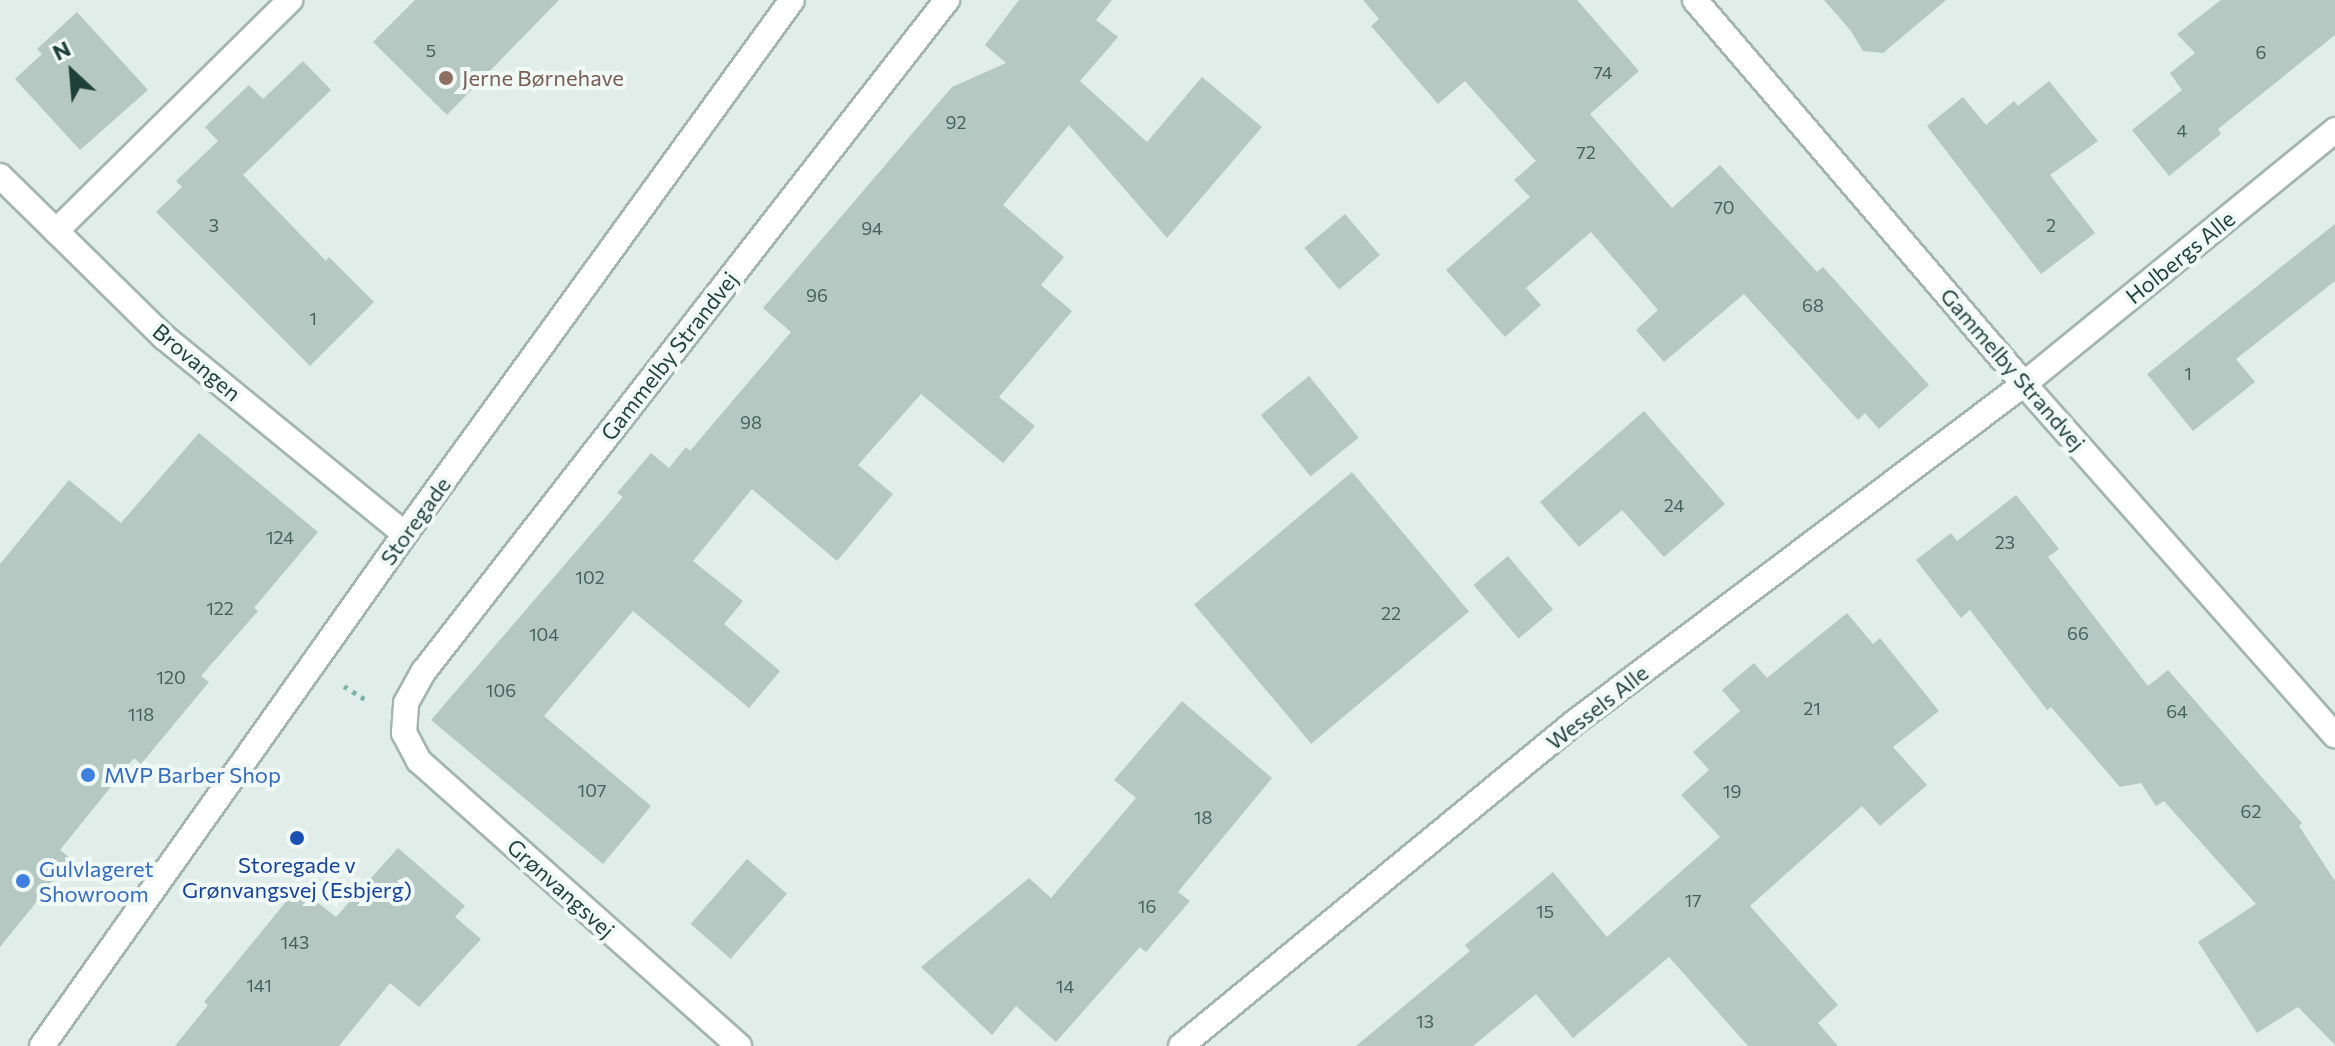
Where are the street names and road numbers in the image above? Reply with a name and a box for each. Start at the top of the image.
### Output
street label: Holbergs Alle [2120,205,2240,309]
street label: Gammelby Strandvej [595,266,743,446]
street label: Gammelby Strandvej [1935,282,2091,456]
street label: Brovangen [148,318,246,406]
street label: Storegade [374,472,456,570]
street label: Wessels Alle [1541,659,1653,755]
street label: Grønvangsvej [502,833,620,943]

